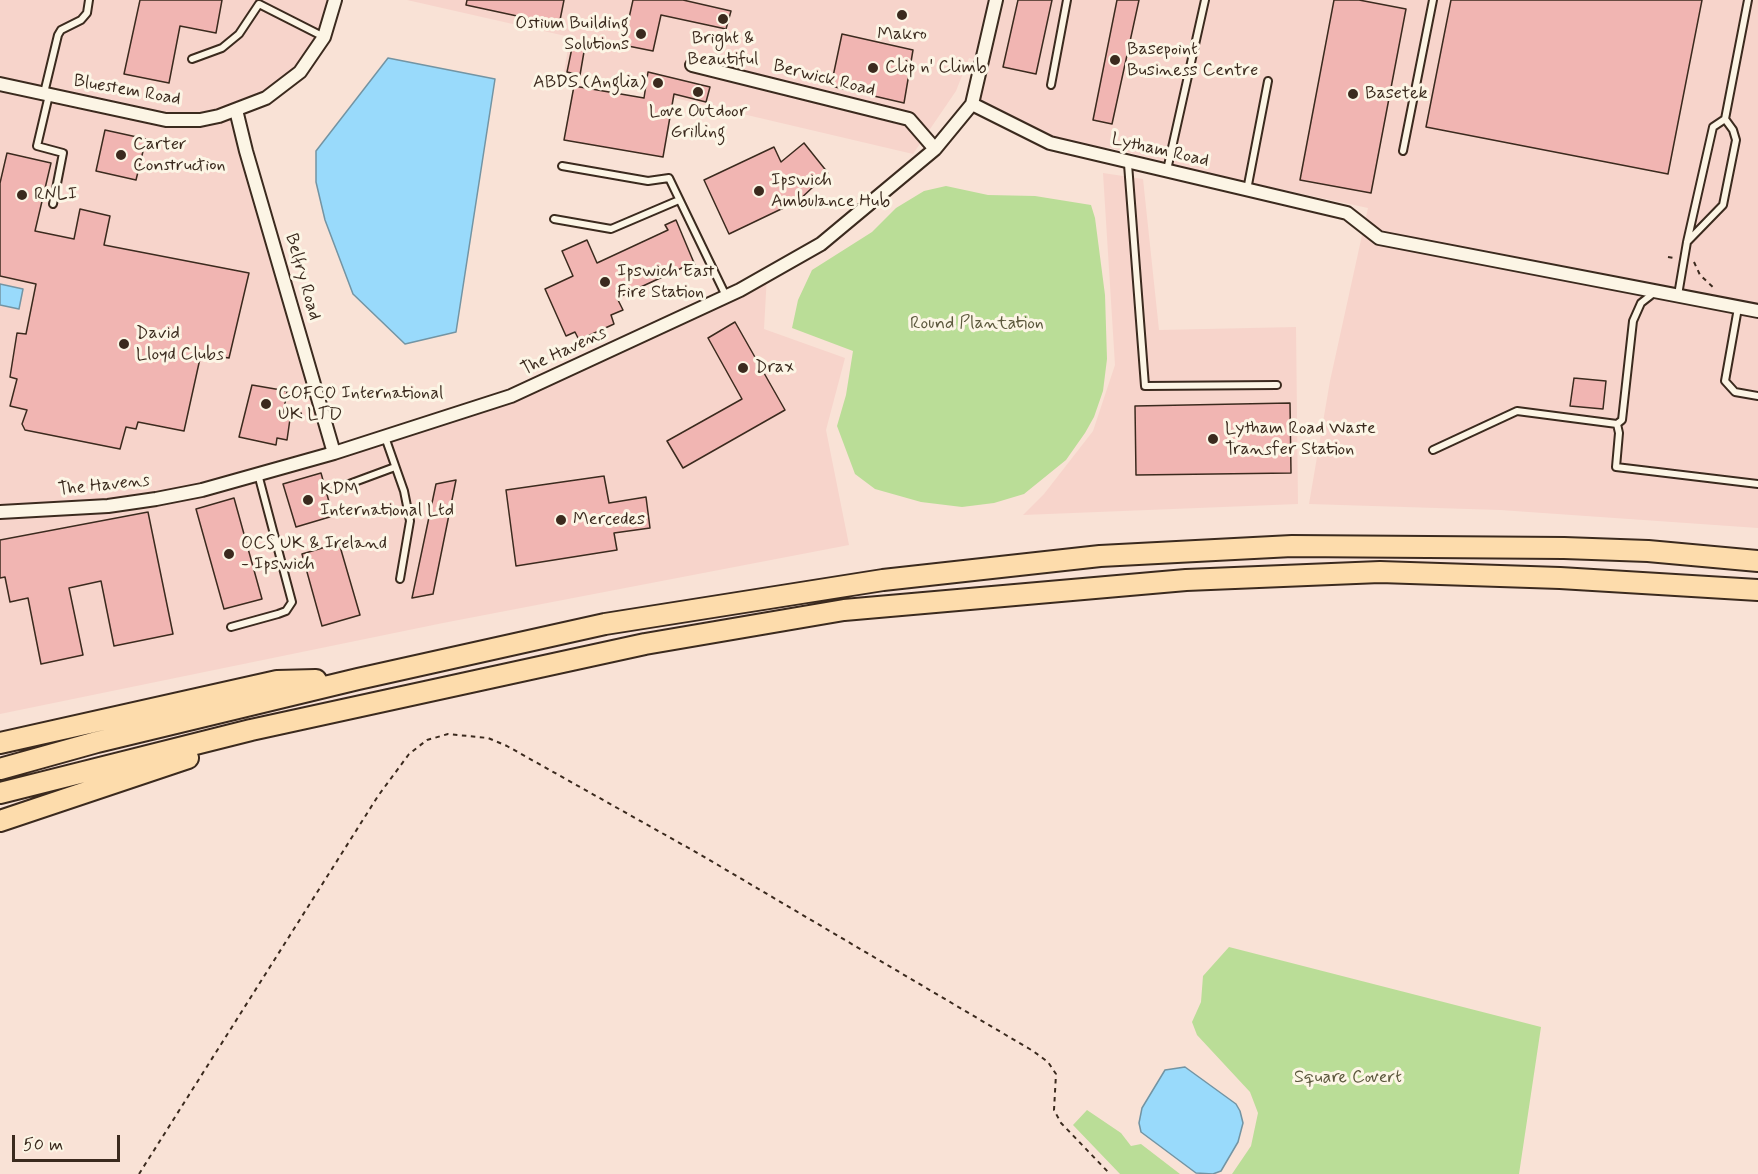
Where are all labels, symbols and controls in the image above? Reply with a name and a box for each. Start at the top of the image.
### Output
marker: Makro [895,8,909,22]
marker: Bright & Beautiful [716,12,730,26]
place label: Ostium Building Solutions [515,13,629,56]
place label: Makro [877,24,927,46]
marker: Ostium Building Solutions [634,27,648,41]
place label: Bright & Beautiful [688,28,758,70]
place label: Basepoint Business Centre [1127,39,1258,82]
marker: Basepoint Business Centre [1108,53,1122,67]
street label: Berwick Road [771,56,877,102]
place label: Clip n' Climb [885,57,987,79]
marker: Clip n' Climb [866,61,880,75]
street label: Bluestem Road [72,71,182,111]
place label: ABDS (Anglia) [533,72,646,94]
marker: ABDS (Anglia) [651,76,665,90]
place label: Basetek [1365,83,1428,105]
marker: Love Outdoor Grilling [691,85,705,99]
marker: Basetek [1346,87,1360,101]
place label: Love Outdoor Grilling [649,101,747,144]
street label: Lytham Road [1109,129,1211,173]
place label: Carter Construction [133,134,226,176]
marker: Carter Construction [114,148,128,162]
place label: Ipswich Ambulance Hub [771,170,890,213]
place label: RNLI [34,184,77,206]
marker: Ipswich Ambulance Hub [752,184,766,198]
marker: RNLI [15,188,29,202]
street label: Belfry Road [279,231,325,323]
place label: Ipswich East Fire Station [617,261,714,304]
marker: Ipswich East Fire Station [598,275,612,289]
park label: Round Plantation [910,313,1044,335]
place label: David Lloyd Clubs [136,323,224,366]
street label: The Havens [518,323,610,381]
marker: David Lloyd Clubs [117,337,131,351]
place label: Drax [755,357,794,379]
marker: Drax [736,361,750,375]
place label: COFCO International UK LTD [278,383,443,426]
marker: COFCO International UK LTD [259,397,273,411]
place label: Lytham Road Waste Transfer Station [1225,418,1376,460]
marker: Lytham Road Waste Transfer Station [1206,432,1220,446]
street label: The Havens [57,470,151,502]
place label: KDM International Ltd [320,479,454,522]
marker: KDM International Ltd [301,493,315,507]
place label: Mercedes [573,509,645,531]
marker: Mercedes [554,513,568,527]
place label: OCS UK & Ireland - Ipswich [241,533,387,576]
marker: OCS UK & Ireland - Ipswich [222,547,236,561]
park label: Square Covert [1294,1067,1402,1089]
scale bar [15,1123,123,1161]
text: 50 m [23,1133,63,1157]

